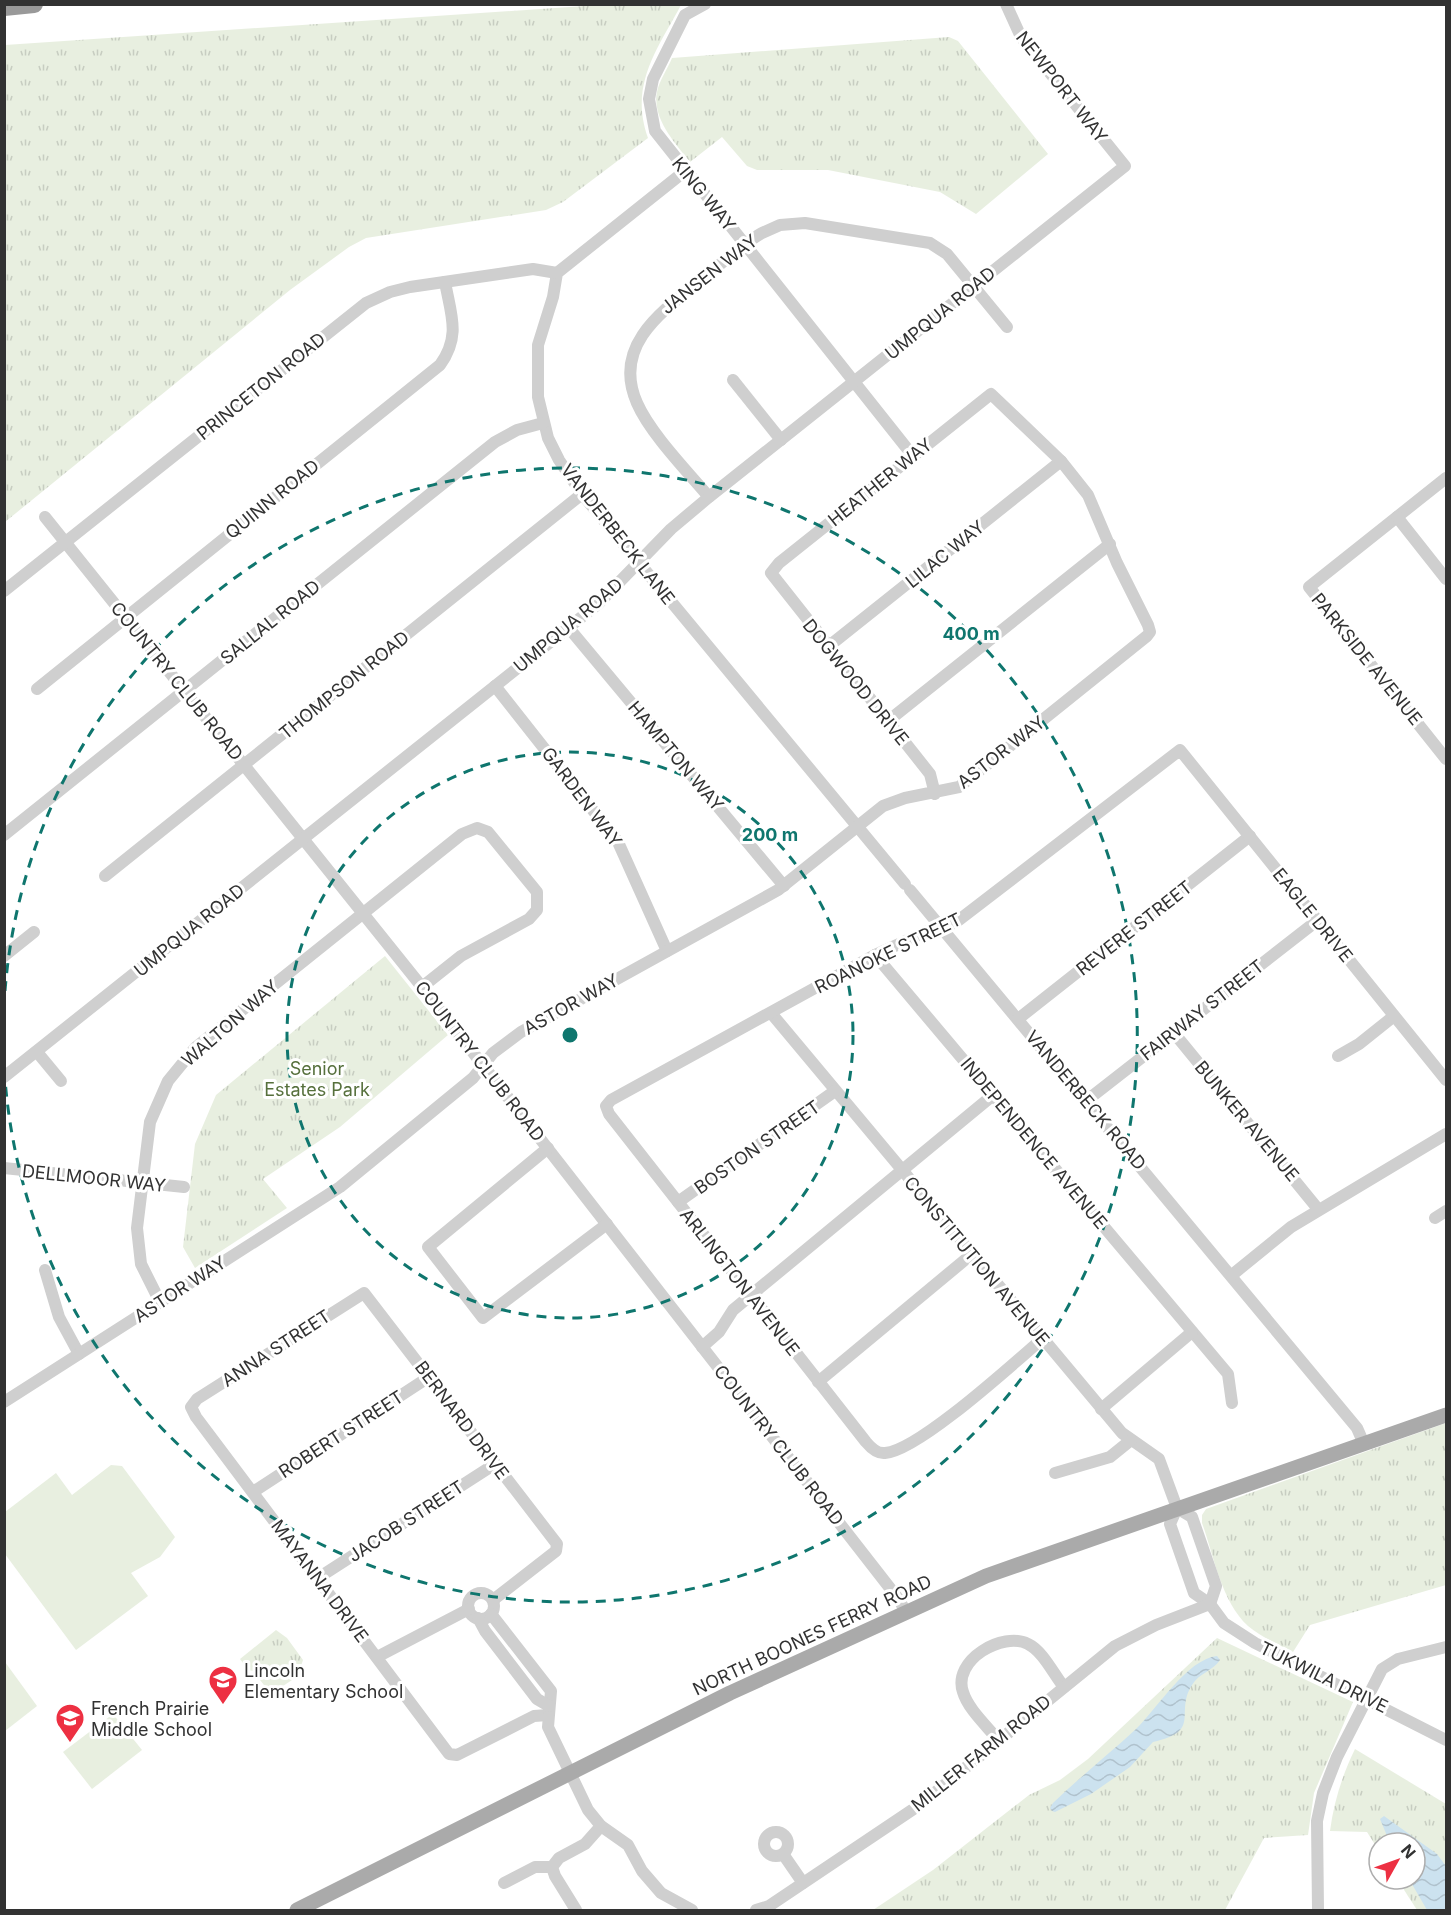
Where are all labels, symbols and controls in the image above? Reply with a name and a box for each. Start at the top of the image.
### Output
street label: NEWPORT WAY [1012,27,1112,147]
street label: KING WAY [668,153,740,235]
street label: JANSEN WAY [656,230,762,318]
street label: UMPQUA ROAD [881,262,999,364]
street label: PRINCETON ROAD [193,328,329,444]
street label: HEATHER WAY [824,434,936,530]
street label: QUINN ROAD [221,455,323,543]
street label: VANDERBECK LANE [557,460,679,608]
street label: LILAC WAY [901,516,989,592]
street label: UMPQUA ROAD [509,573,627,677]
street label: SALLAL ROAD [216,575,324,669]
street label: PARKSIDE AVENUE [1307,589,1427,729]
street label: COUNTRY CLUB ROAD [107,598,247,764]
street label: DOGWOOD DRIVE [799,615,913,749]
text: 400 m [942,623,1000,644]
street label: THOMPSON ROAD [275,626,413,744]
street label: HAMPTON WAY [624,697,728,815]
street label: ASTOR WAY [953,711,1049,793]
street label: GARDEN WAY [538,743,626,851]
text: 200 m [742,824,798,845]
street label: EAGLE DRIVE [1269,864,1357,966]
street label: REVERE STREET [1072,876,1196,980]
street label: UMPQUA ROAD [130,879,248,981]
street label: ROANOKE STREET [811,908,965,998]
street label: FAIRWAY STREET [1136,955,1268,1065]
street label: ASTOR WAY [520,969,622,1039]
street label: WALTON WAY [177,975,283,1071]
street label: COUNTRY CLUB ROAD [411,977,549,1145]
centre of rings [560,1025,580,1045]
street label: VANDERBECK ROAD [1022,1026,1150,1174]
street label: INDEPENDENCE AVENUE [956,1053,1112,1233]
street label: BUNKER AVENUE [1191,1057,1303,1185]
park label: Senior Estates Park [264,1058,370,1100]
street label: BOSTON STREET [690,1096,824,1198]
street label: DELLMOOR WAY [21,1160,167,1196]
street label: CONSTITUTION AVENUE [900,1172,1054,1350]
street label: ARLINGTON AVENUE [676,1204,804,1360]
street label: ASTOR WAY [130,1251,230,1327]
street label: ANNA STREET [218,1305,334,1391]
street label: BERNARD DRIVE [411,1357,513,1483]
street label: COUNTRY CLUB ROAD [710,1361,848,1529]
street label: ROBERT STREET [275,1386,407,1482]
street label: JACOB STREET [344,1476,468,1566]
street label: MAYANNA DRIVE [267,1516,373,1646]
street label: NORTH BOONES FERRY ROAD [689,1570,935,1700]
street label: TUKWILA DRIVE [1256,1637,1392,1717]
place label: Lincoln Elementary School [244,1660,403,1702]
school or university icon: Lincoln Elementary School [207,1664,239,1706]
street label: MILLER FARM ROAD [907,1690,1055,1816]
place label: French Prairie Middle School [91,1698,212,1740]
school or university icon: French Prairie Middle School [54,1702,86,1744]
north arrow [1367,1831,1427,1891]
text: N [1397,1840,1420,1862]

